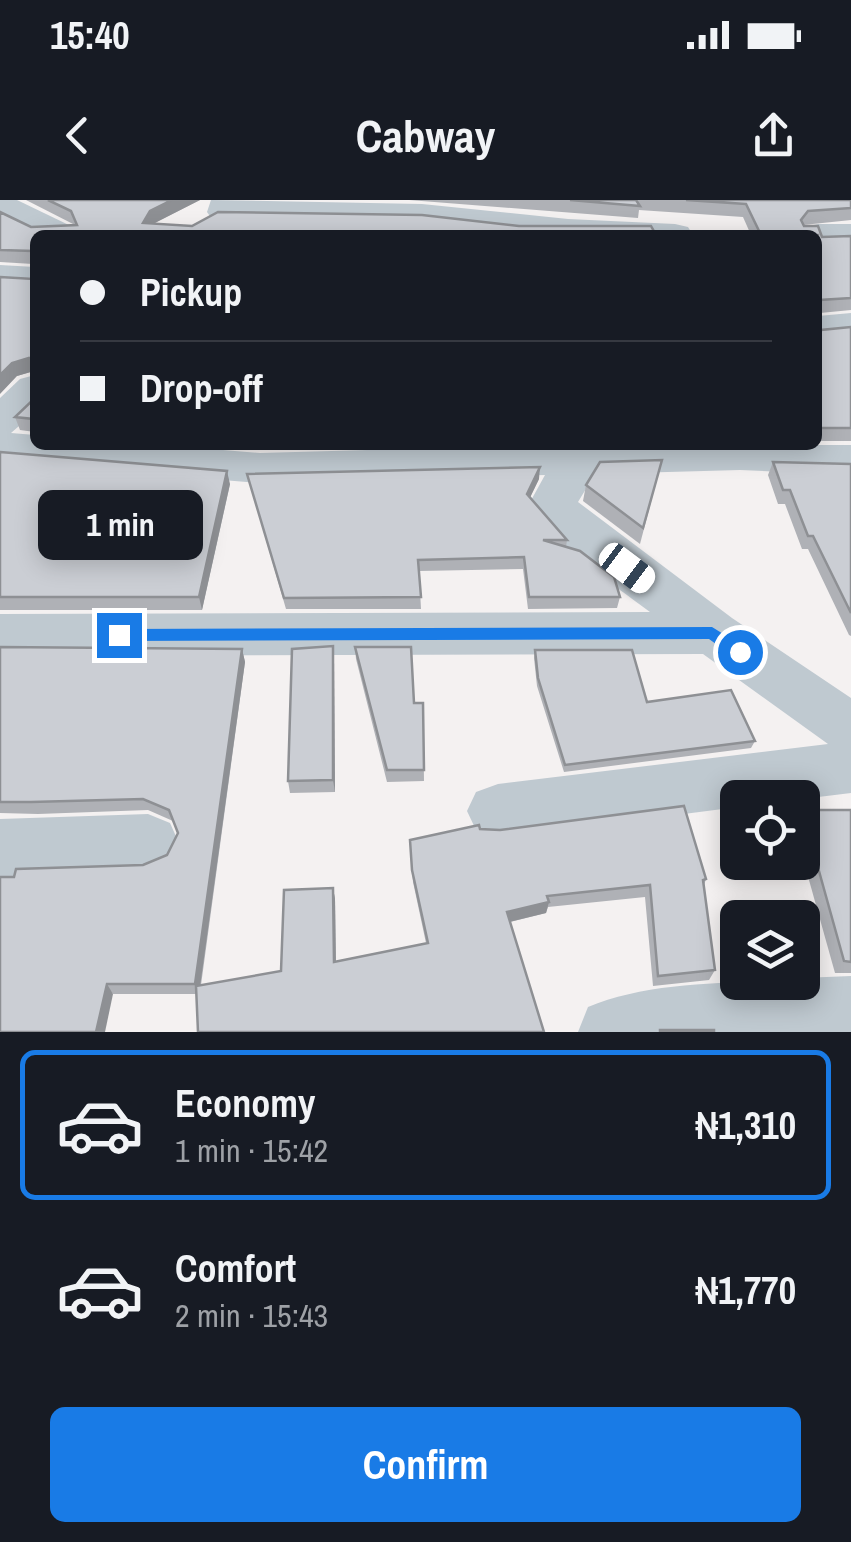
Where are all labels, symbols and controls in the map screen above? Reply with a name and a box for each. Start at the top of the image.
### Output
text: 15:40 [50,10,130,61]
text: Cabway [356,105,495,166]
icon: back [50,108,105,163]
icon: share [746,108,801,163]
text: Pickup [140,267,242,318]
text: Drop-off [140,363,263,414]
callout: 1 min [36,490,202,560]
text: 1 min [86,503,155,546]
car [594,538,660,598]
route end [97,613,142,658]
route start [718,630,763,675]
map controls [720,780,820,1000]
button: locate [720,780,820,880]
button: layers [720,900,820,1000]
text: Economy [175,1078,315,1129]
icon: car [55,1080,145,1170]
text: ₦1,310 [696,1100,796,1151]
text: 1 min · 15:42 [175,1129,328,1172]
text: Comfort [175,1243,296,1294]
icon: car [55,1245,145,1335]
text: ₦1,770 [696,1265,796,1316]
text: 2 min · 15:43 [175,1294,328,1337]
button: Confirm [50,1407,801,1522]

